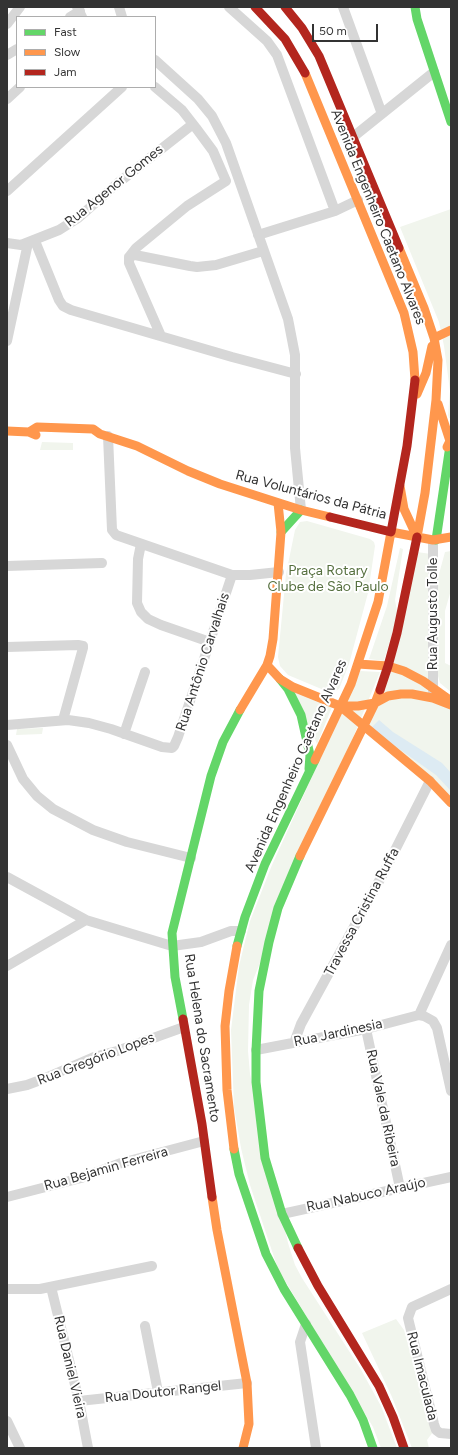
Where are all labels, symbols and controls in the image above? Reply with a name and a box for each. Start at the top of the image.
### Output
legend [16,16,156,88]
scale bar [314,16,380,42]
text: 50 m [319,24,347,38]
text: Fast [54,25,77,39]
text: Slow [54,45,80,59]
text: Jam [54,65,77,79]
street label: Avenida Engenheiro Caetano Alvares [327,107,429,327]
street label: Rua Agenor Gomes [62,141,166,231]
street label: Rua Voluntários da Pátria [234,467,388,523]
street label: Rua Augusto Tolle [425,558,441,670]
park label: Praça Rotary Clube de São Paulo [267,563,389,596]
street label: Rua Antônio Carvalhais [173,591,233,733]
street label: Avenida Engenheiro Caetano Alvares [241,657,351,875]
street label: Travessa Cristina Ruffa [321,845,403,979]
street label: Rua Helena do Sacramento [180,953,224,1123]
street label: Rua Jardinesia [292,1015,384,1051]
street label: Rua Gregório Lopes [35,1029,157,1089]
street label: Rua Vale da Ribeira [362,1048,404,1168]
street label: Rua Bejamin Ferreira [42,1143,170,1195]
street label: Rua Nabuco Araújo [305,1174,427,1216]
street label: Rua Daniel Vieira [50,1314,90,1420]
street label: Rua Imaculada [403,1330,441,1422]
street label: Rua Doutor Rangel [104,1378,222,1406]

